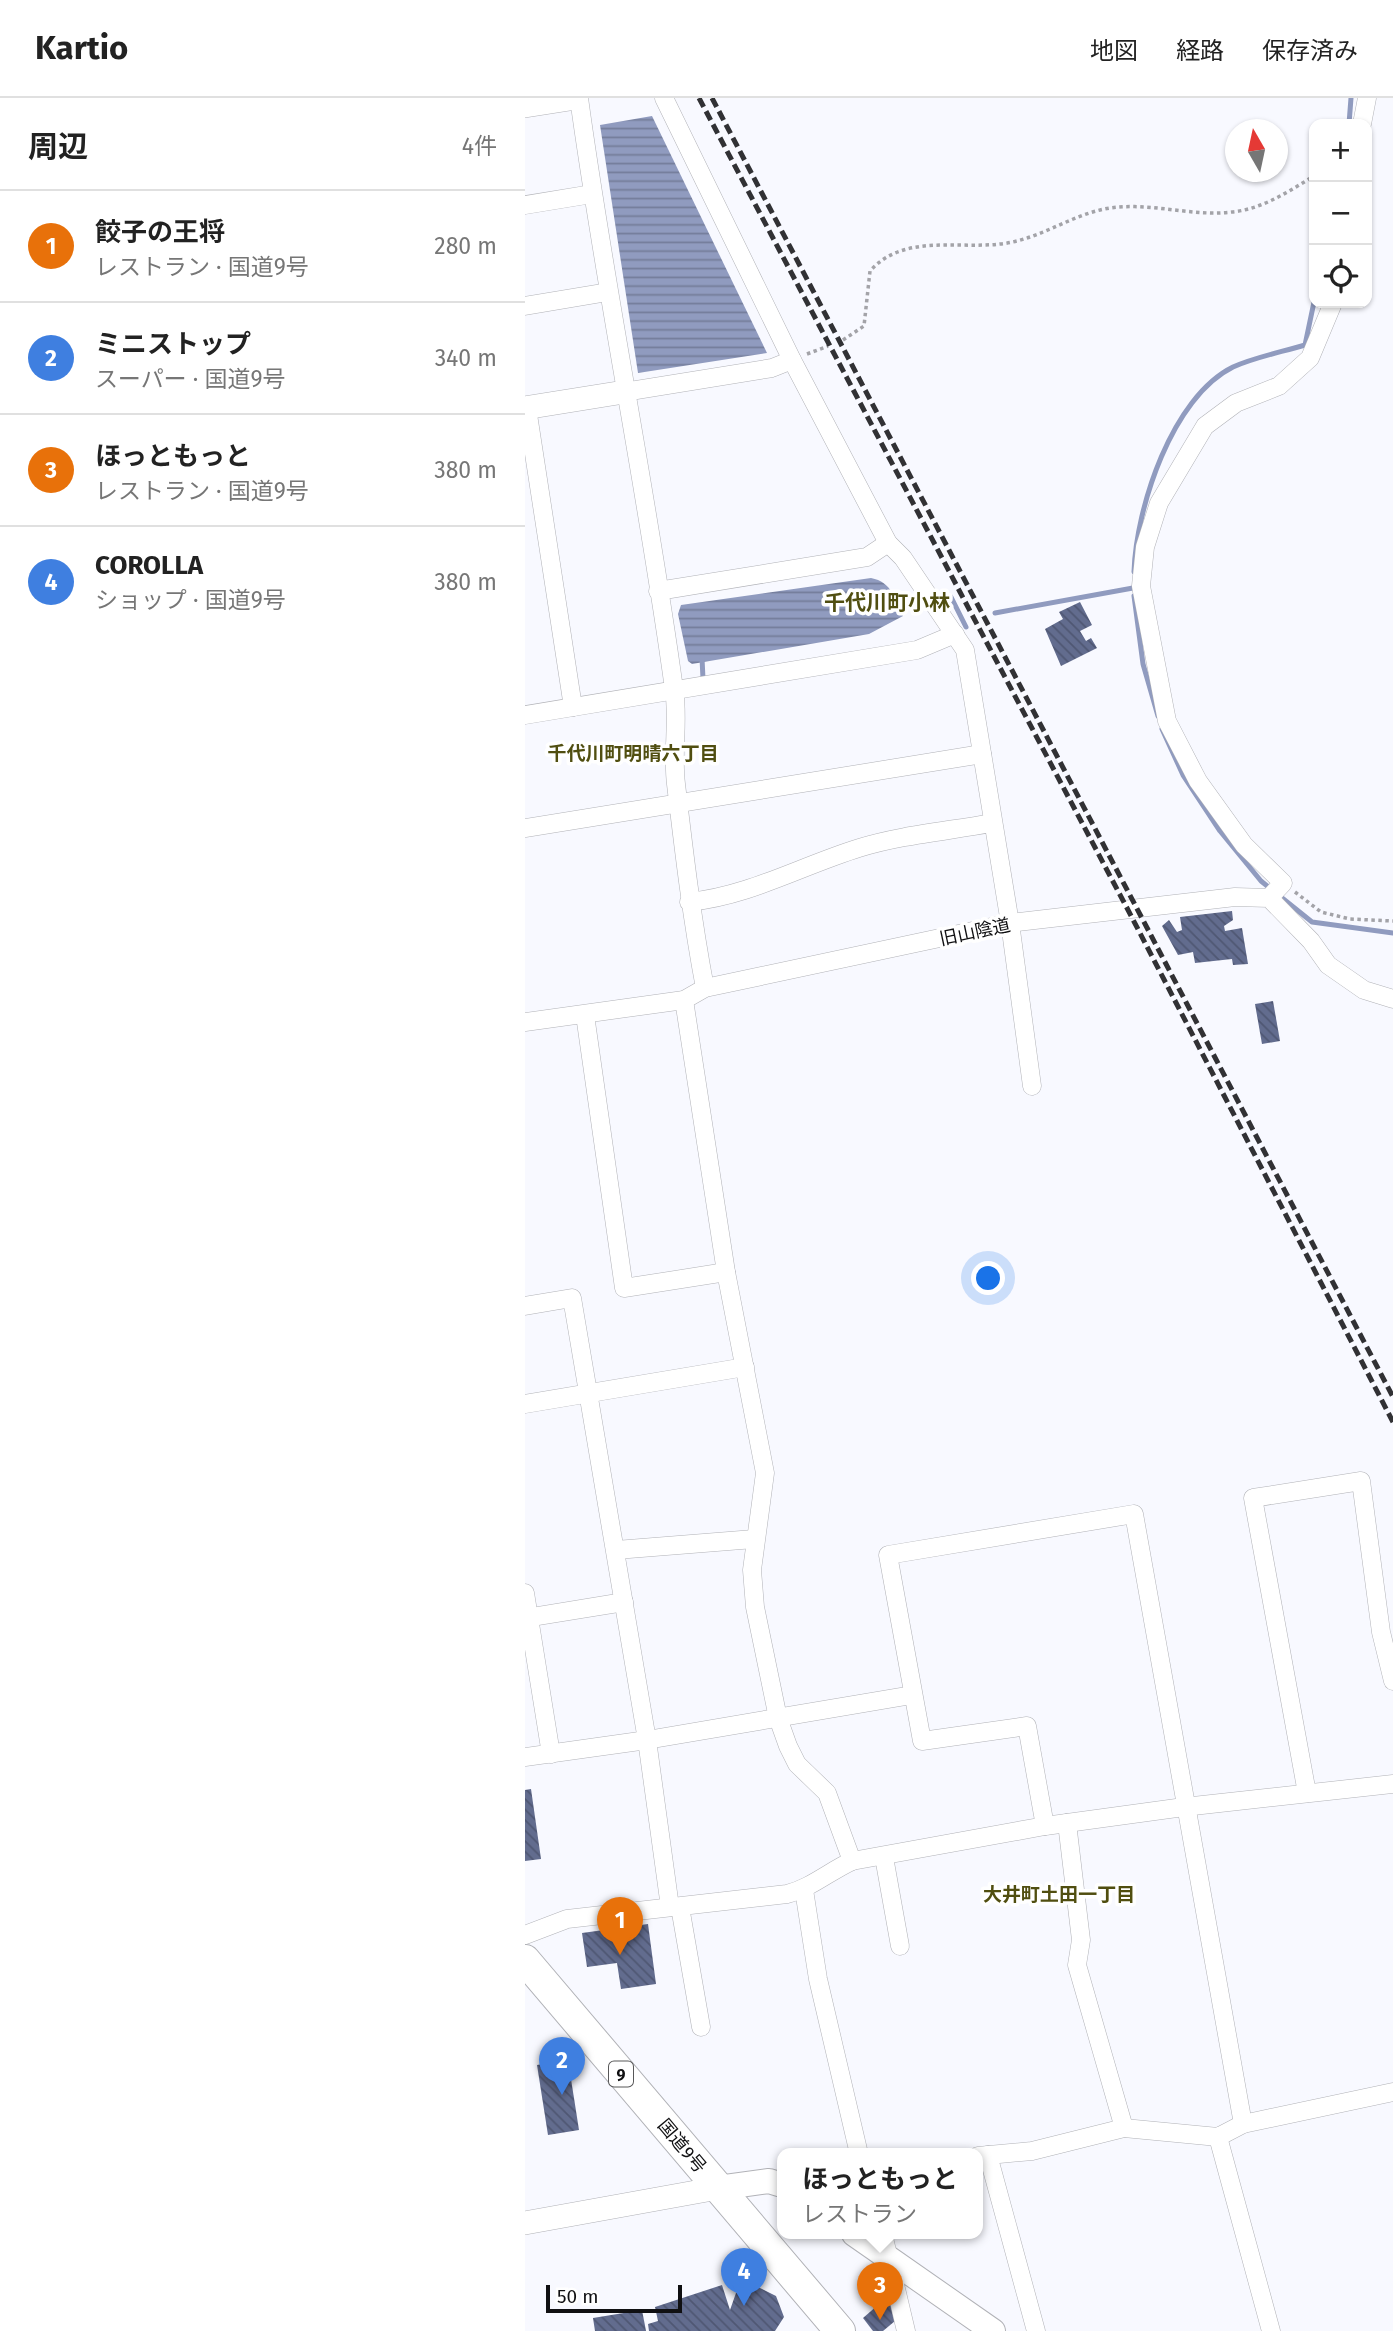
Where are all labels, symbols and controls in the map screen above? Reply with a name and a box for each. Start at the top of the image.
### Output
text: Kartio [35,28,128,68]
text: 地図 [1090,37,1138,65]
text: 経路 [1176,37,1224,65]
text: 保存済み [1262,37,1358,65]
north arrow [1225,119,1288,182]
map controls [1309,119,1372,308]
button: + [1309,119,1372,182]
text: 周辺 [28,129,88,165]
text: 4件 [462,132,497,160]
button: − [1309,182,1372,245]
text: 餃子の王将 [95,217,225,248]
text: 1 [46,232,56,260]
text: 280 m [434,232,497,260]
button: locate [1309,245,1372,308]
text: レストラン · 国道9号 [95,253,309,281]
text: ミニストップ [95,329,251,360]
text: 2 [45,344,57,372]
text: 340 m [435,344,497,372]
text: スーパー · 国道9号 [95,365,286,393]
text: ほっともっと [95,441,251,472]
text: 3 [45,456,57,484]
text: 380 m [434,456,497,484]
text: レストラン · 国道9号 [95,477,309,505]
text: COROLLA [95,550,203,581]
text: 4 [45,568,58,596]
text: 380 m [434,568,497,596]
text: ショップ · 国道9号 [95,586,286,614]
district label: 千代川町小林 [824,590,950,616]
district label: 千代川町明晴六丁目 [547,742,719,765]
street label: 旧山陰道 [937,914,1013,950]
your location [971,1261,1005,1295]
district label: 大井町土田一丁目 [983,1883,1135,1906]
pin: 1 [597,1897,643,1955]
pin: 2 [539,2037,585,2095]
road number: 9 [609,2062,633,2086]
street label: 国道9号 [653,2115,711,2177]
popup [777,2148,983,2239]
text: ほっともっと [802,2164,958,2195]
text: レストラン [802,2200,917,2228]
pin: 4 [721,2248,767,2306]
pin: 3 [857,2262,903,2320]
scale bar [546,2282,683,2314]
text: 50 m [557,2285,598,2308]

